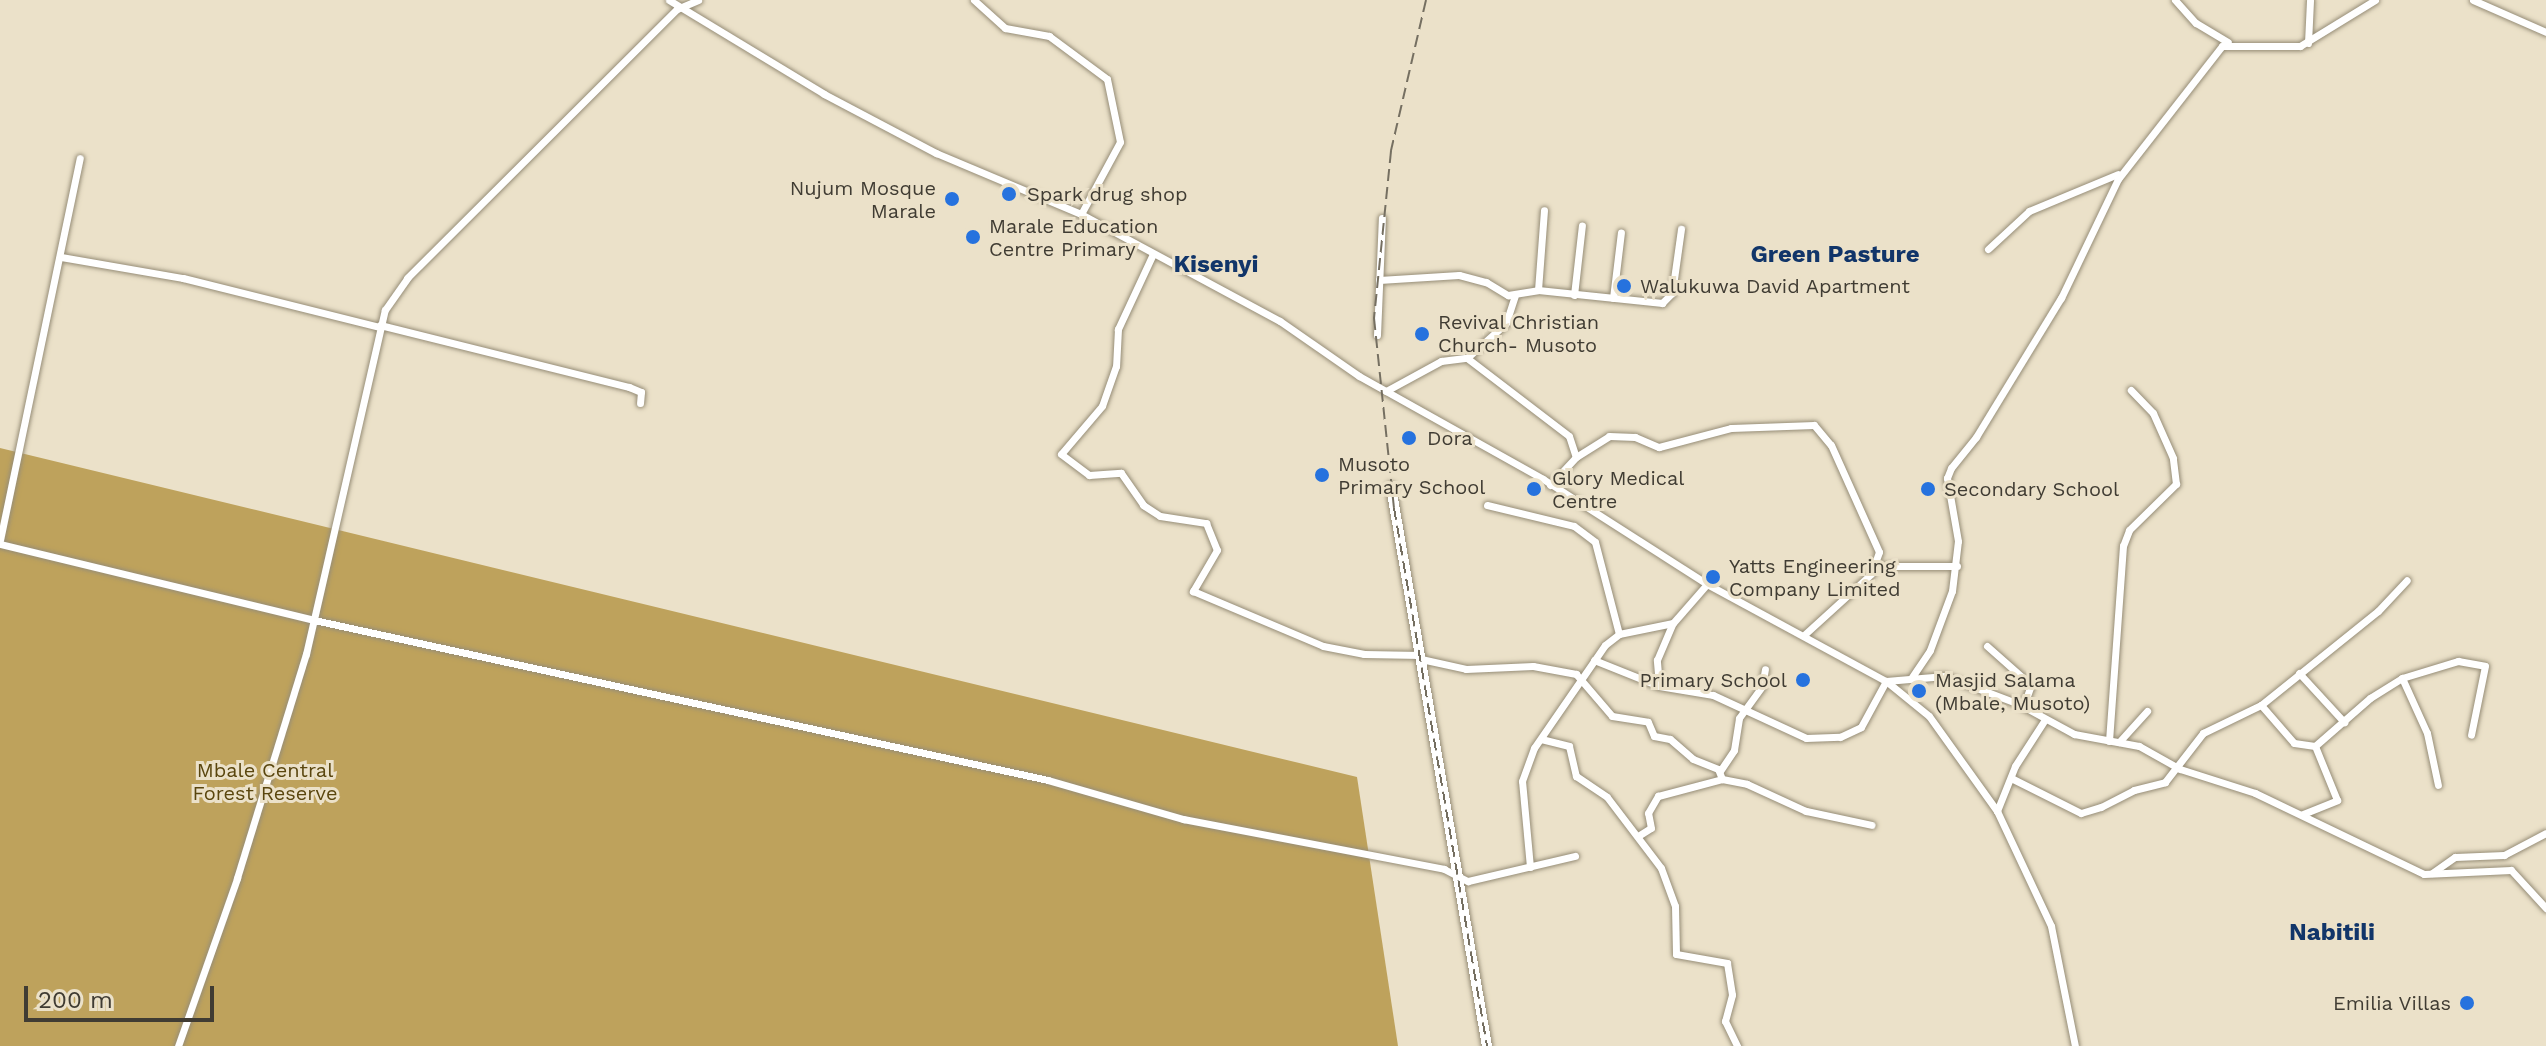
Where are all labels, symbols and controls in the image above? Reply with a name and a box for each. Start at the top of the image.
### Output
place label: Nujum Mosque Marale [790,176,936,223]
place label: Spark drug shop [1027,182,1188,206]
marker: Spark drug shop [998,183,1020,205]
marker: Nujum Mosque Marale [943,190,961,208]
place label: Marale Education Centre Primary [989,214,1158,261]
marker: Marale Education Centre Primary [964,228,982,246]
district label: Green Pasture [1750,241,1920,269]
district label: Kisenyi [1173,251,1259,279]
place label: Walukuwa David Apartment [1640,274,1911,298]
marker: Walukuwa David Apartment [1615,277,1633,295]
place label: Revival Christian Church- Musoto [1438,310,1600,357]
marker: Revival Christian Church- Musoto [1413,325,1431,343]
place label: Dora [1427,426,1473,450]
marker: Dora [1398,427,1420,449]
place label: Musoto Primary School [1338,452,1486,499]
marker: Musoto Primary School [1313,466,1331,484]
place label: Glory Medical Centre [1552,466,1685,513]
place label: Secondary School [1944,477,2120,501]
marker: Glory Medical Centre [1523,478,1545,500]
marker: Secondary School [1919,480,1937,498]
place label: Yatts Engineering Company Limited [1729,554,1901,601]
marker: Yatts Engineering Company Limited [1704,568,1722,586]
place label: Primary School [1639,668,1787,692]
place label: Masjid Salama (Mbale, Musoto) [1935,668,2090,715]
marker: Primary School [1794,671,1812,689]
marker: Masjid Salama (Mbale, Musoto) [1910,682,1928,700]
park label: Mbale Central Forest Reserve [193,759,337,806]
district label: Nabitili [2289,919,2375,947]
scale bar [28,970,218,1020]
text: 200 m [38,986,113,1014]
place label: Emilia Villas [2332,991,2451,1015]
marker: Emilia Villas [2458,994,2476,1012]

